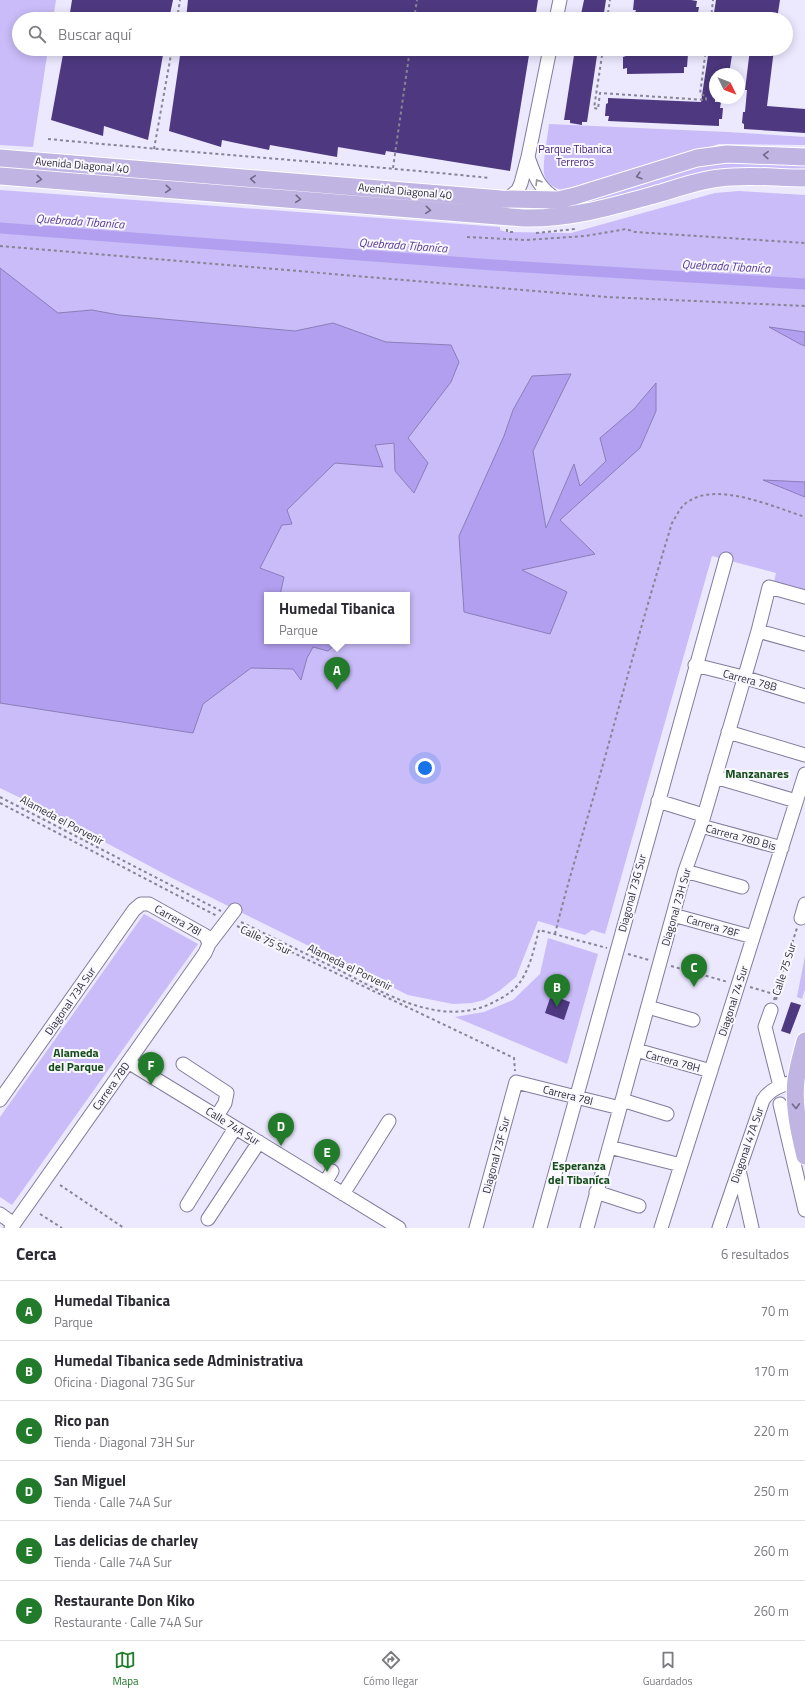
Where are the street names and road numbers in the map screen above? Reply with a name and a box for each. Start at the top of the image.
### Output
street label: Avenida Diagonal 40 [34,153,130,177]
street label: Avenida Diagonal 40 [357,179,453,203]
street label: Carrera 78B [721,665,779,695]
street label: Alameda el Porvenir [17,791,107,849]
street label: Carrera 78D Bis [704,820,778,854]
street label: Diagonal 73G Sur [614,852,650,934]
street label: Diagonal 73H Sur [657,866,695,948]
street label: Carrera 78I [152,901,204,939]
street label: Carrera 78F [685,911,742,941]
street label: Calle 75 Sur [238,921,294,959]
street label: Alameda el Porvenir [305,940,395,995]
street label: Calle 75 Sur [768,940,800,998]
street label: Diagonal 73A Sur [41,964,100,1038]
street label: Diagonal 74 Sur [714,964,752,1038]
street label: Carrera 78H [644,1046,702,1076]
street label: Carrera 78D [88,1059,134,1113]
street label: Carrera 78I [541,1081,595,1109]
street label: Calle 74A Sur [203,1103,263,1149]
street label: Diagonal 47A Sur [726,1105,768,1185]
street label: Diagonal 73F Sur [478,1115,514,1195]

